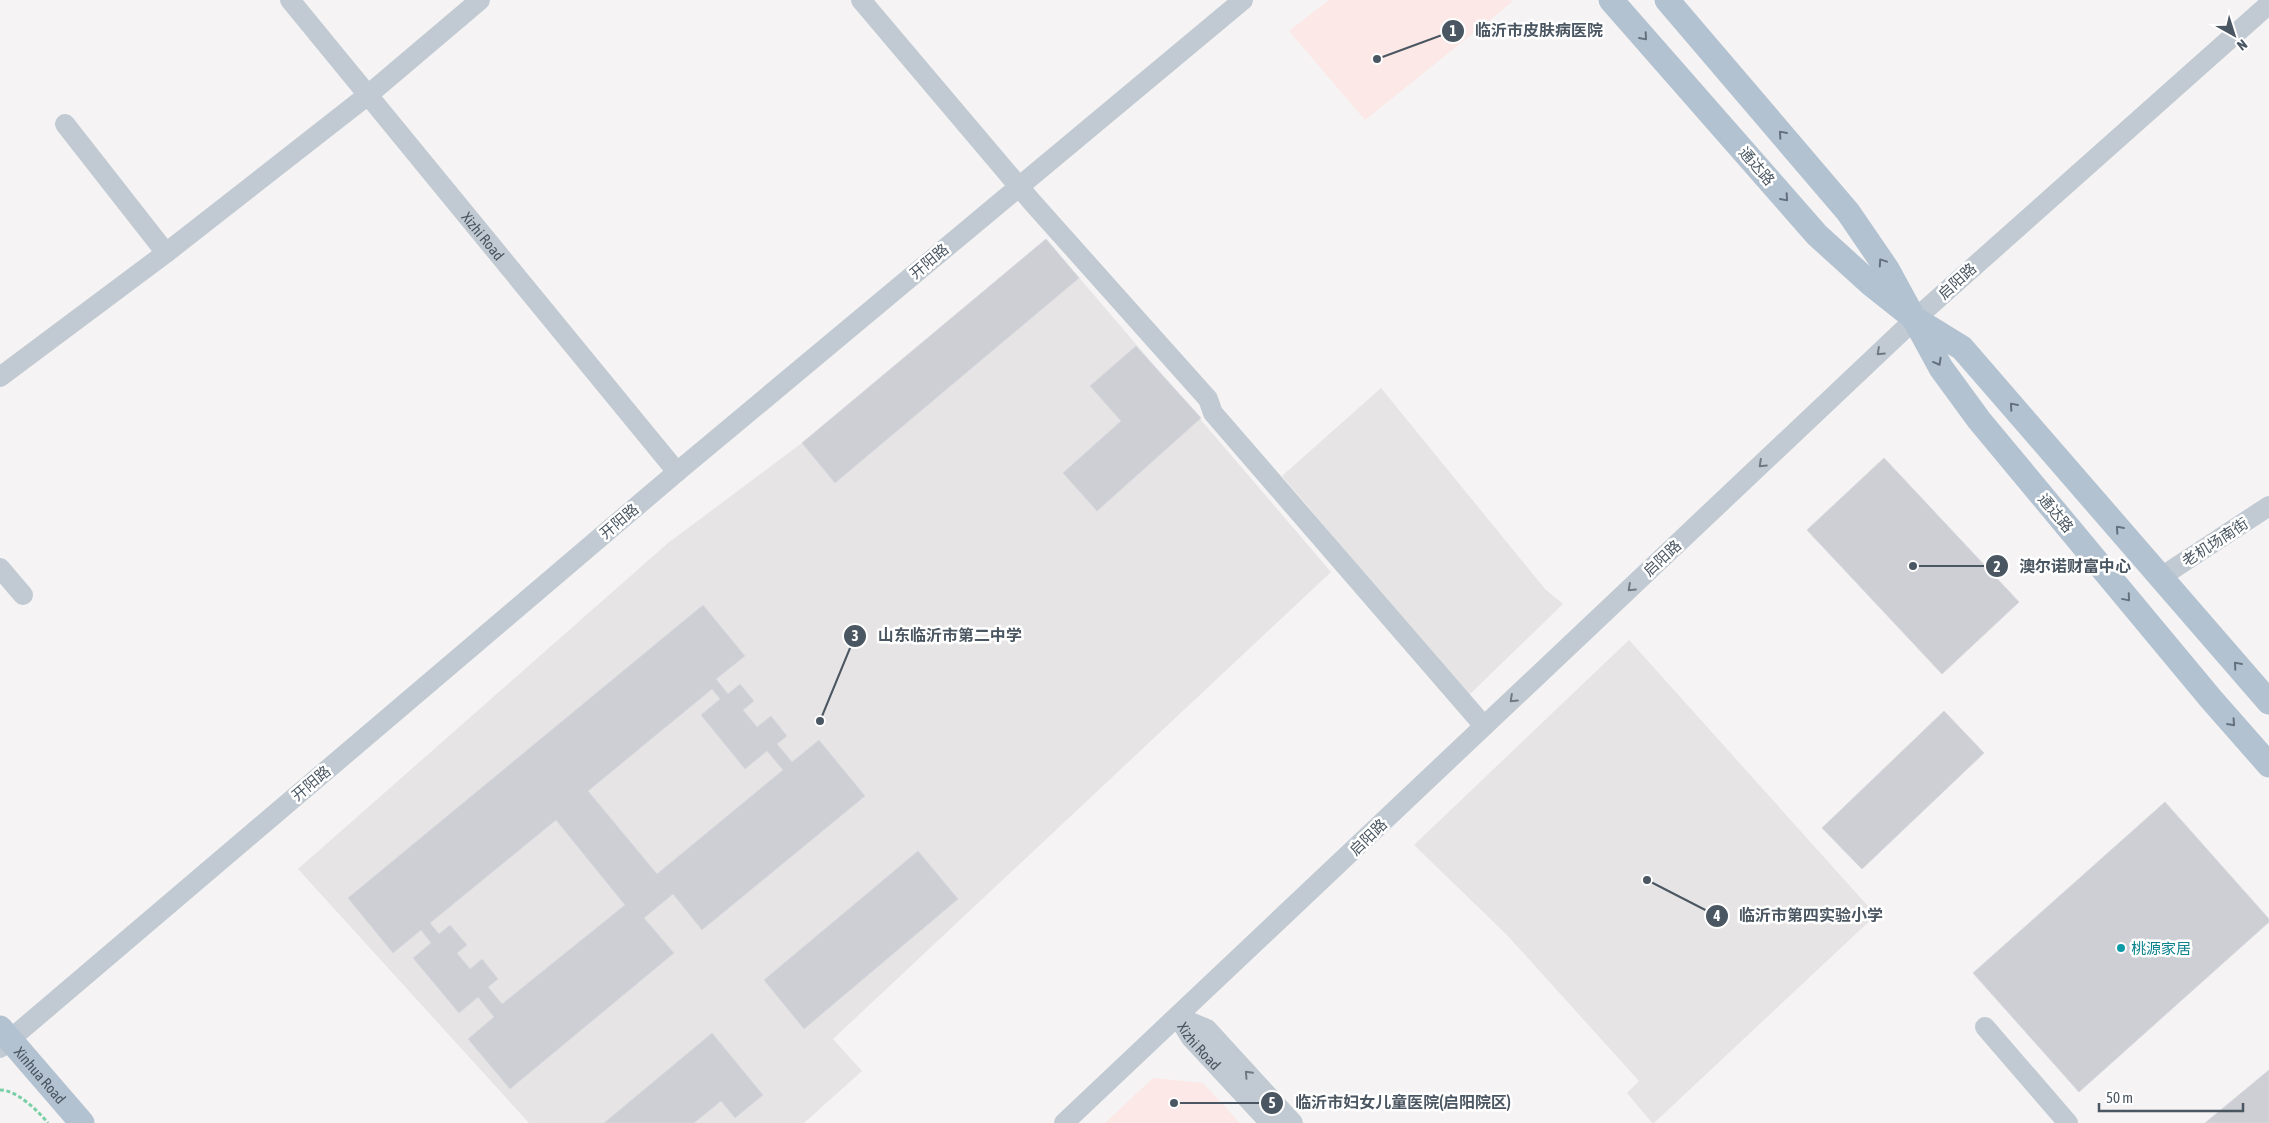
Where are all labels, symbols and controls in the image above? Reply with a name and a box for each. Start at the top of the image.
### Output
north arrow [2209,10,2259,60]
callout: 临沂市皮肤病医院 [1440,15,1613,46]
text: 临沂市皮肤病医院 [1475,21,1603,39]
text: 1 [1449,22,1457,39]
one-way arrow [1638,31,1647,40]
text: N [2234,36,2250,54]
one-way arrow [1779,131,1788,140]
street label: 通达路 [1736,143,1778,189]
one-way arrow [1779,193,1788,202]
street label: Xizhi Road [459,208,508,263]
street label: 开阳路 [906,240,952,282]
one-way arrow [1879,258,1888,268]
street label: 启阳路 [1935,260,1979,302]
one-way arrow [1876,346,1885,355]
one-way arrow [1932,357,1942,366]
one-way arrow [2009,403,2018,412]
one-way arrow [1758,458,1767,467]
street label: 通达路 [2035,490,2077,536]
street label: 开阳路 [596,500,642,542]
street label: 老机场南街 [2179,514,2251,570]
one-way arrow [2116,526,2125,535]
street label: 启阳路 [1640,536,1684,580]
callout: 澳尔诺财富中心 [1984,551,2141,582]
text: 澳尔诺财富中心 [2019,557,2131,575]
text: 2 [1993,558,2001,575]
one-way arrow [1627,582,1636,591]
one-way arrow [2121,593,2130,602]
callout: 山东临沂市第二中学 [843,620,1032,651]
text: 山东临沂市第二中学 [878,626,1022,644]
text: 3 [851,627,859,644]
one-way arrow [2234,662,2243,671]
one-way arrow [1509,693,1518,702]
one-way arrow [2226,717,2235,726]
street label: 开阳路 [288,762,334,804]
street label: 启阳路 [1346,815,1390,859]
callout: 临沂市第四实验小学 [1704,900,1893,931]
text: 临沂市第四实验小学 [1739,906,1883,924]
text: 4 [1712,907,1721,924]
place label: 桃源家居 [2131,940,2191,957]
marker: 桃源家居 [2115,942,2127,954]
street label: Xizhi Road [1175,1019,1224,1073]
street label: Xinhua Road [11,1043,70,1107]
one-way arrow [1245,1071,1254,1080]
scale bar [2099,1080,2243,1112]
callout: 临沂市妇女儿童医院(启阳院区) [1260,1087,1521,1118]
text: 50 m [2106,1089,2133,1106]
text: 临沂市妇女儿童医院(启阳院区) [1295,1093,1511,1111]
text: 5 [1268,1094,1276,1111]

